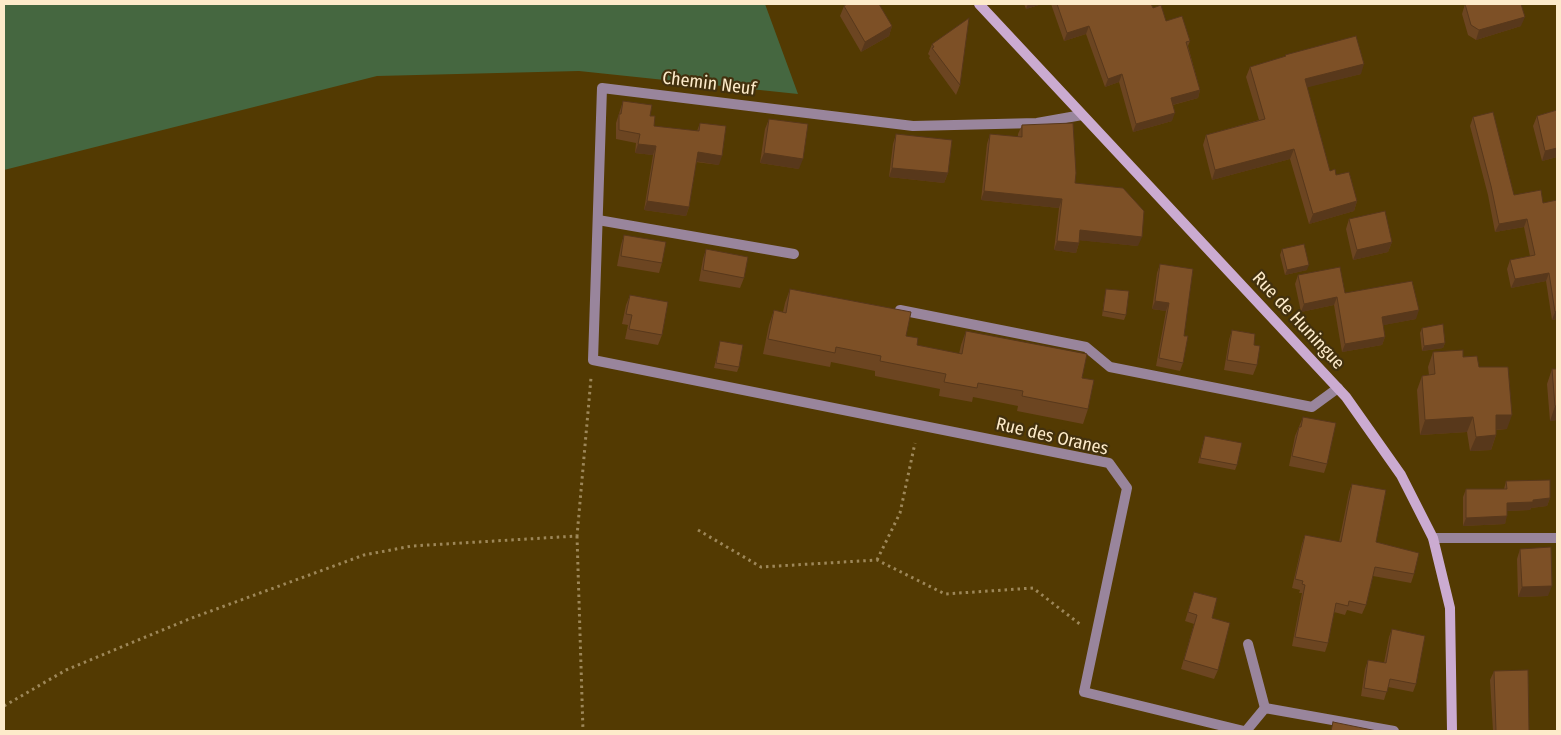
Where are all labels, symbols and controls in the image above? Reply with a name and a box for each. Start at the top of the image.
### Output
street label: Chemin Neuf [661,68,757,100]
street label: Rue de Huningue [1247,268,1349,374]
street label: Rue des Oranes [994,414,1110,460]

